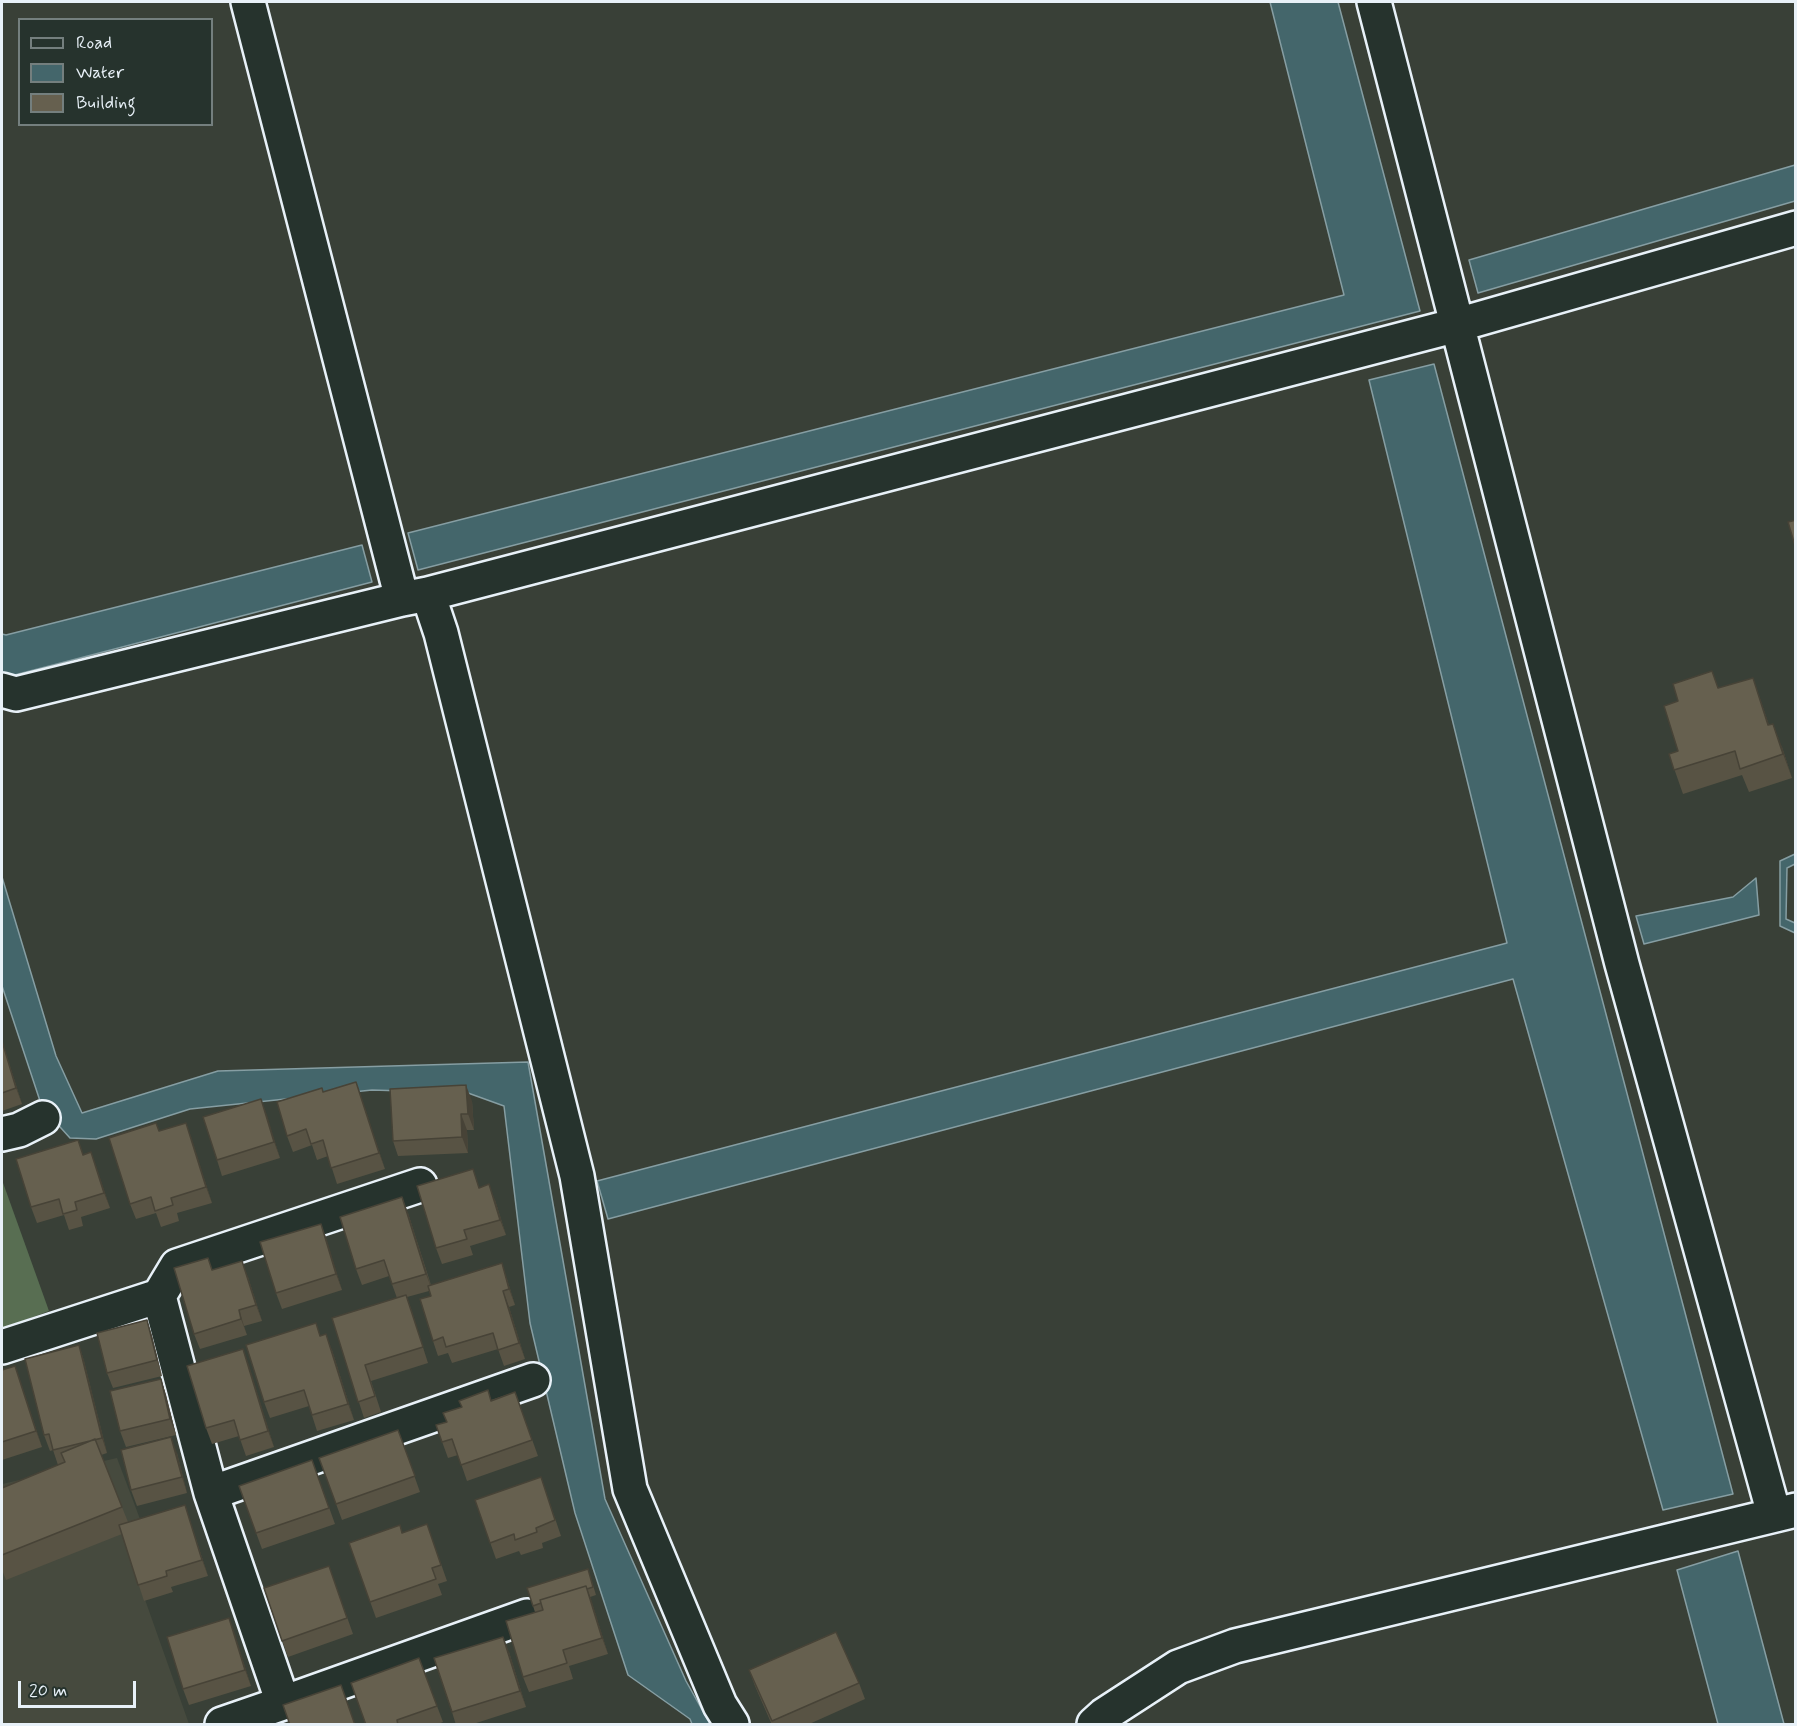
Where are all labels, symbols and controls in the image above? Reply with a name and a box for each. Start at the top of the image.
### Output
legend [18,18,213,126]
text: Road [76,31,112,55]
text: Water [76,61,124,85]
text: Building [76,91,136,115]
scale bar [21,1669,140,1707]
text: 20 m [29,1679,67,1703]

